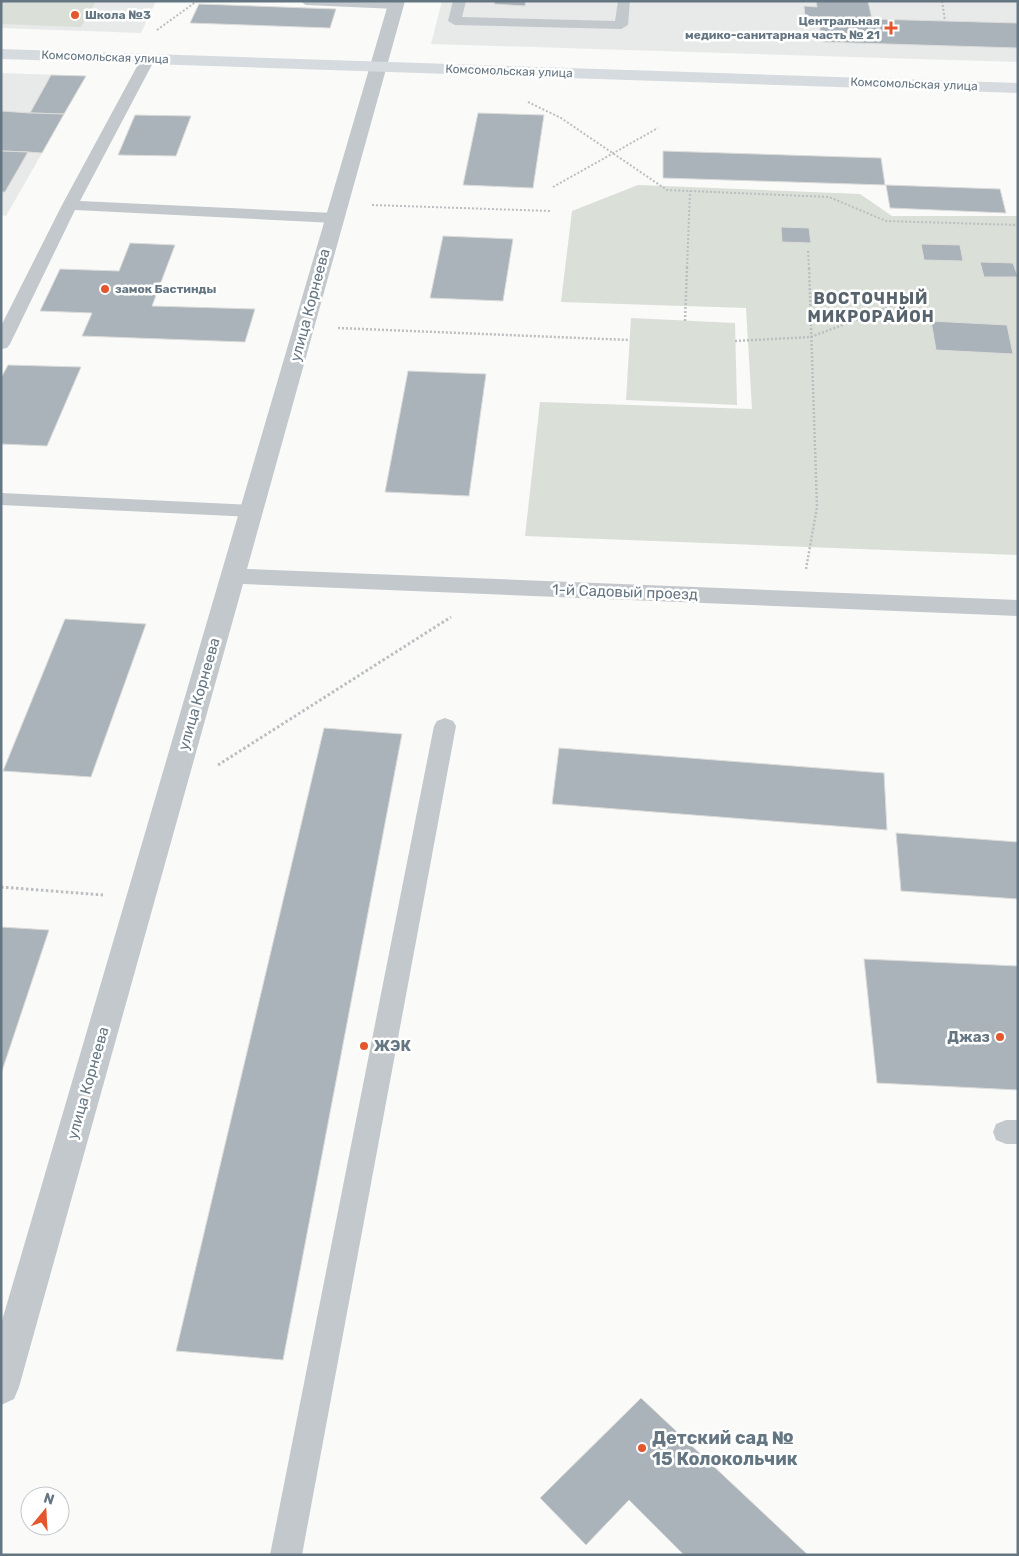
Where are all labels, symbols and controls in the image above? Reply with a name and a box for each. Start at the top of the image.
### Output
place label: Школа №3 [85,8,151,22]
marker: Школа №3 [69,9,81,21]
place label: Центральная медико-санитарная часть № 21 [685,14,880,42]
marker: Центральная медико-санитарная часть № 21 [884,21,898,35]
street label: Комсомольская улица [41,48,169,66]
street label: Комсомольская улица [445,62,573,80]
street label: Комсомольская улица [850,75,978,93]
street label: улица Корнеева [286,247,334,363]
place label: замок Бастинды [115,282,216,296]
marker: замок Бастинды [99,283,111,295]
district label: ВОСТОЧНЫЙ МИКРОРАЙОН [807,288,935,326]
street label: 1-й Садовый проезд [552,580,698,604]
street label: улица Корнеева [174,636,224,752]
street label: улица Корнеева [63,1025,113,1141]
place label: Джаз [947,1028,990,1046]
marker: Джаз [994,1031,1006,1043]
place label: ЖЭК [374,1037,411,1055]
marker: ЖЭК [358,1040,370,1052]
place label: Детский сад № 15 Колокольчик [652,1427,798,1470]
marker: Детский сад № 15 Колокольчик [636,1442,648,1454]
north arrow [20,1486,70,1536]
text: N [41,1489,56,1509]

